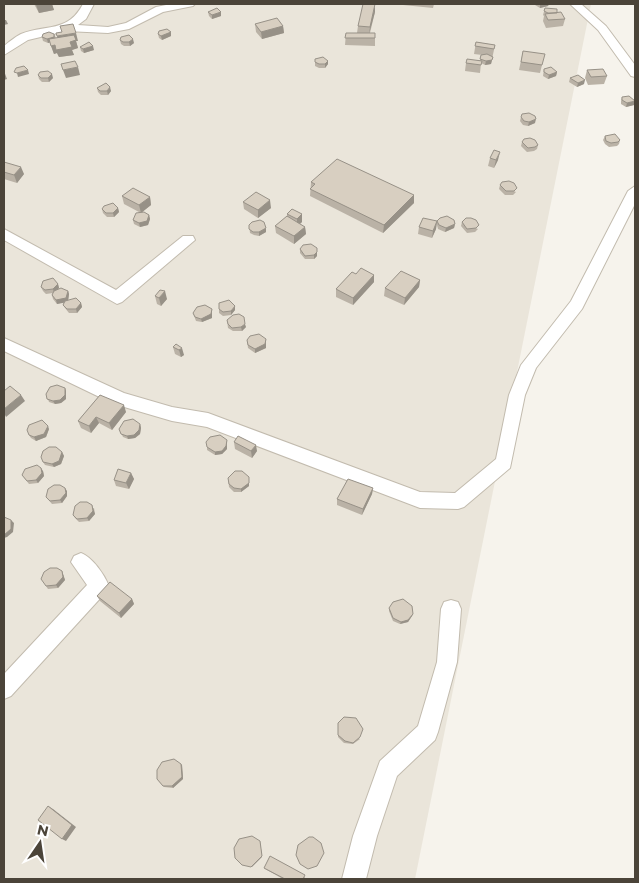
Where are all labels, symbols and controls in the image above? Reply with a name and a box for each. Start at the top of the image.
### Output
north arrow [15,818,65,868]
text: N [35,820,50,840]

